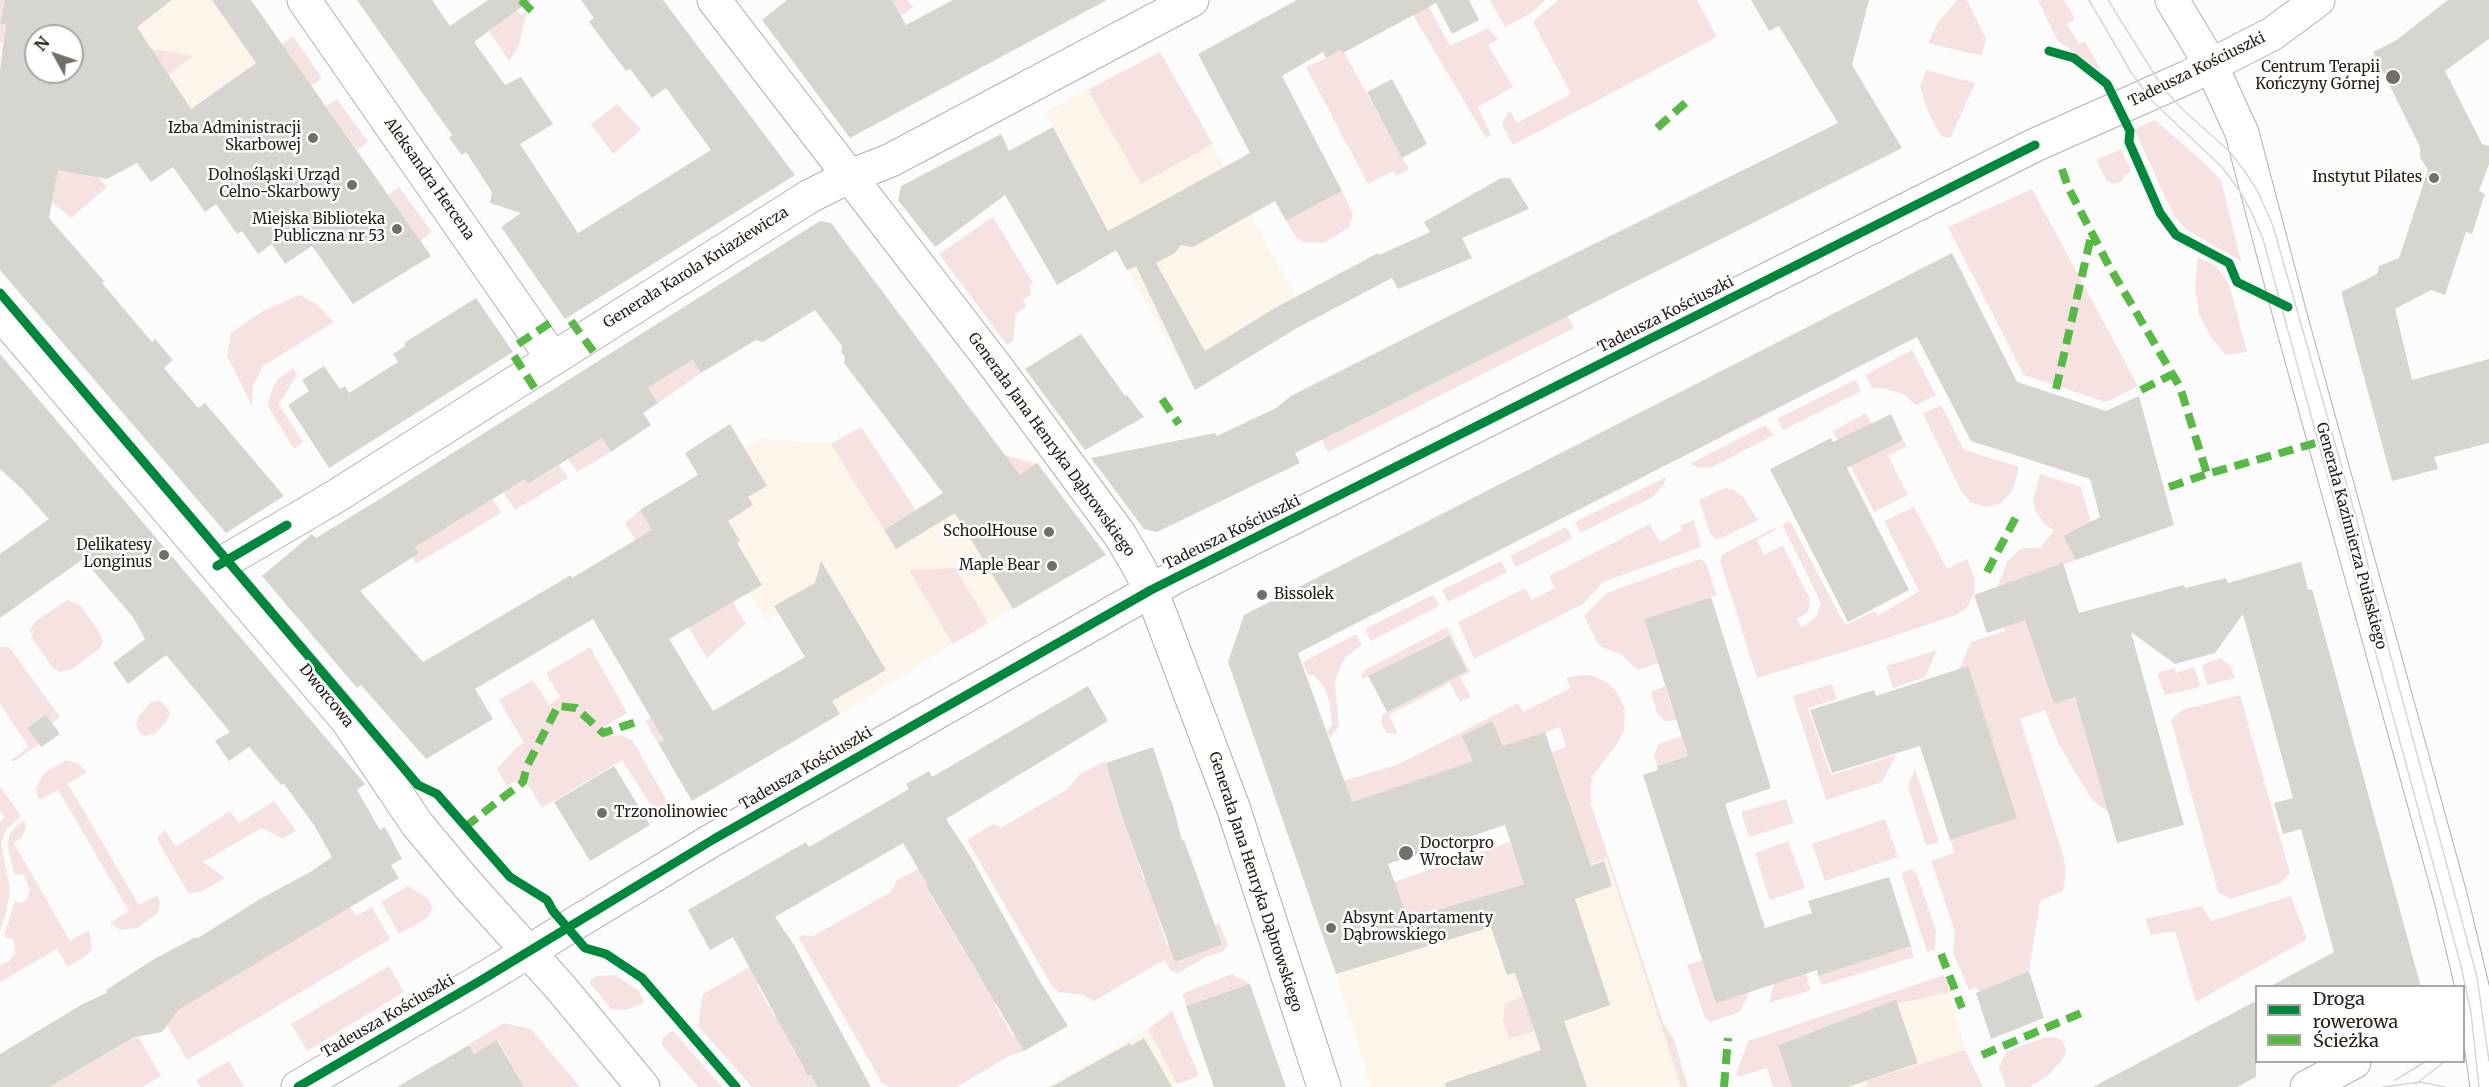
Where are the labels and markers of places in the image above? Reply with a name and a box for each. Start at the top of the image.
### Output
place label: Centrum Terapii Kończyny Górnej [2255,59,2380,94]
marker: Centrum Terapii Kończyny Górnej [2384,68,2402,86]
place label: Izba Administracji Skarbowej [168,120,301,155]
marker: Izba Administracji Skarbowej [306,131,320,145]
place label: Dolnośląski Urząd Celno-Skarbowy [208,167,340,202]
place label: Instytut Pilates [2312,169,2422,187]
marker: Instytut Pilates [2427,171,2441,185]
marker: Dolnośląski Urząd Celno-Skarbowy [345,178,359,192]
place label: Miejska Biblioteka Publiczna nr 53 [252,211,385,246]
marker: Miejska Biblioteka Publiczna nr 53 [390,222,404,236]
place label: SchoolHouse [943,523,1037,541]
marker: SchoolHouse [1042,525,1056,539]
place label: Delikatesy Longinus [76,537,152,572]
marker: Delikatesy Longinus [157,548,171,562]
place label: Maple Bear [959,557,1040,575]
marker: Maple Bear [1045,559,1059,573]
place label: Bissolek [1274,586,1334,604]
marker: Bissolek [1255,588,1269,602]
place label: Trzonolinowiec [614,804,728,822]
marker: Trzonolinowiec [595,806,609,820]
place label: Doctorpro Wrocław [1420,835,1494,870]
marker: Doctorpro Wrocław [1397,844,1415,862]
place label: Absynt Apartamenty Dąbrowskiego [1343,910,1493,945]
marker: Absynt Apartamenty Dąbrowskiego [1324,921,1338,935]

